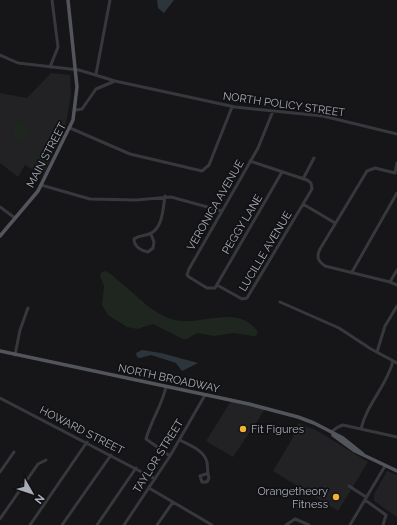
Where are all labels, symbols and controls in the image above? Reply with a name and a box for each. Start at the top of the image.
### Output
street label: NORTH POLICY STREET [222,89,346,120]
street label: MAIN STREET [24,120,69,190]
street label: VERONICA AVENUE [184,157,247,253]
street label: PEGGY LANE [220,192,266,256]
street label: LUCILLE AVENUE [236,209,295,294]
street label: NORTH BROADWAY [117,361,221,396]
street label: HOWARD STREET [37,404,126,457]
street label: TAYLOR STREET [130,417,187,496]
place label: Fit Figures [251,423,304,436]
marker: Fit Figures [238,424,248,434]
north arrow [12,473,52,513]
place label: Orangetheory Fitness [257,485,328,511]
text: N [32,492,47,506]
marker: Orangetheory Fitness [331,492,341,502]

